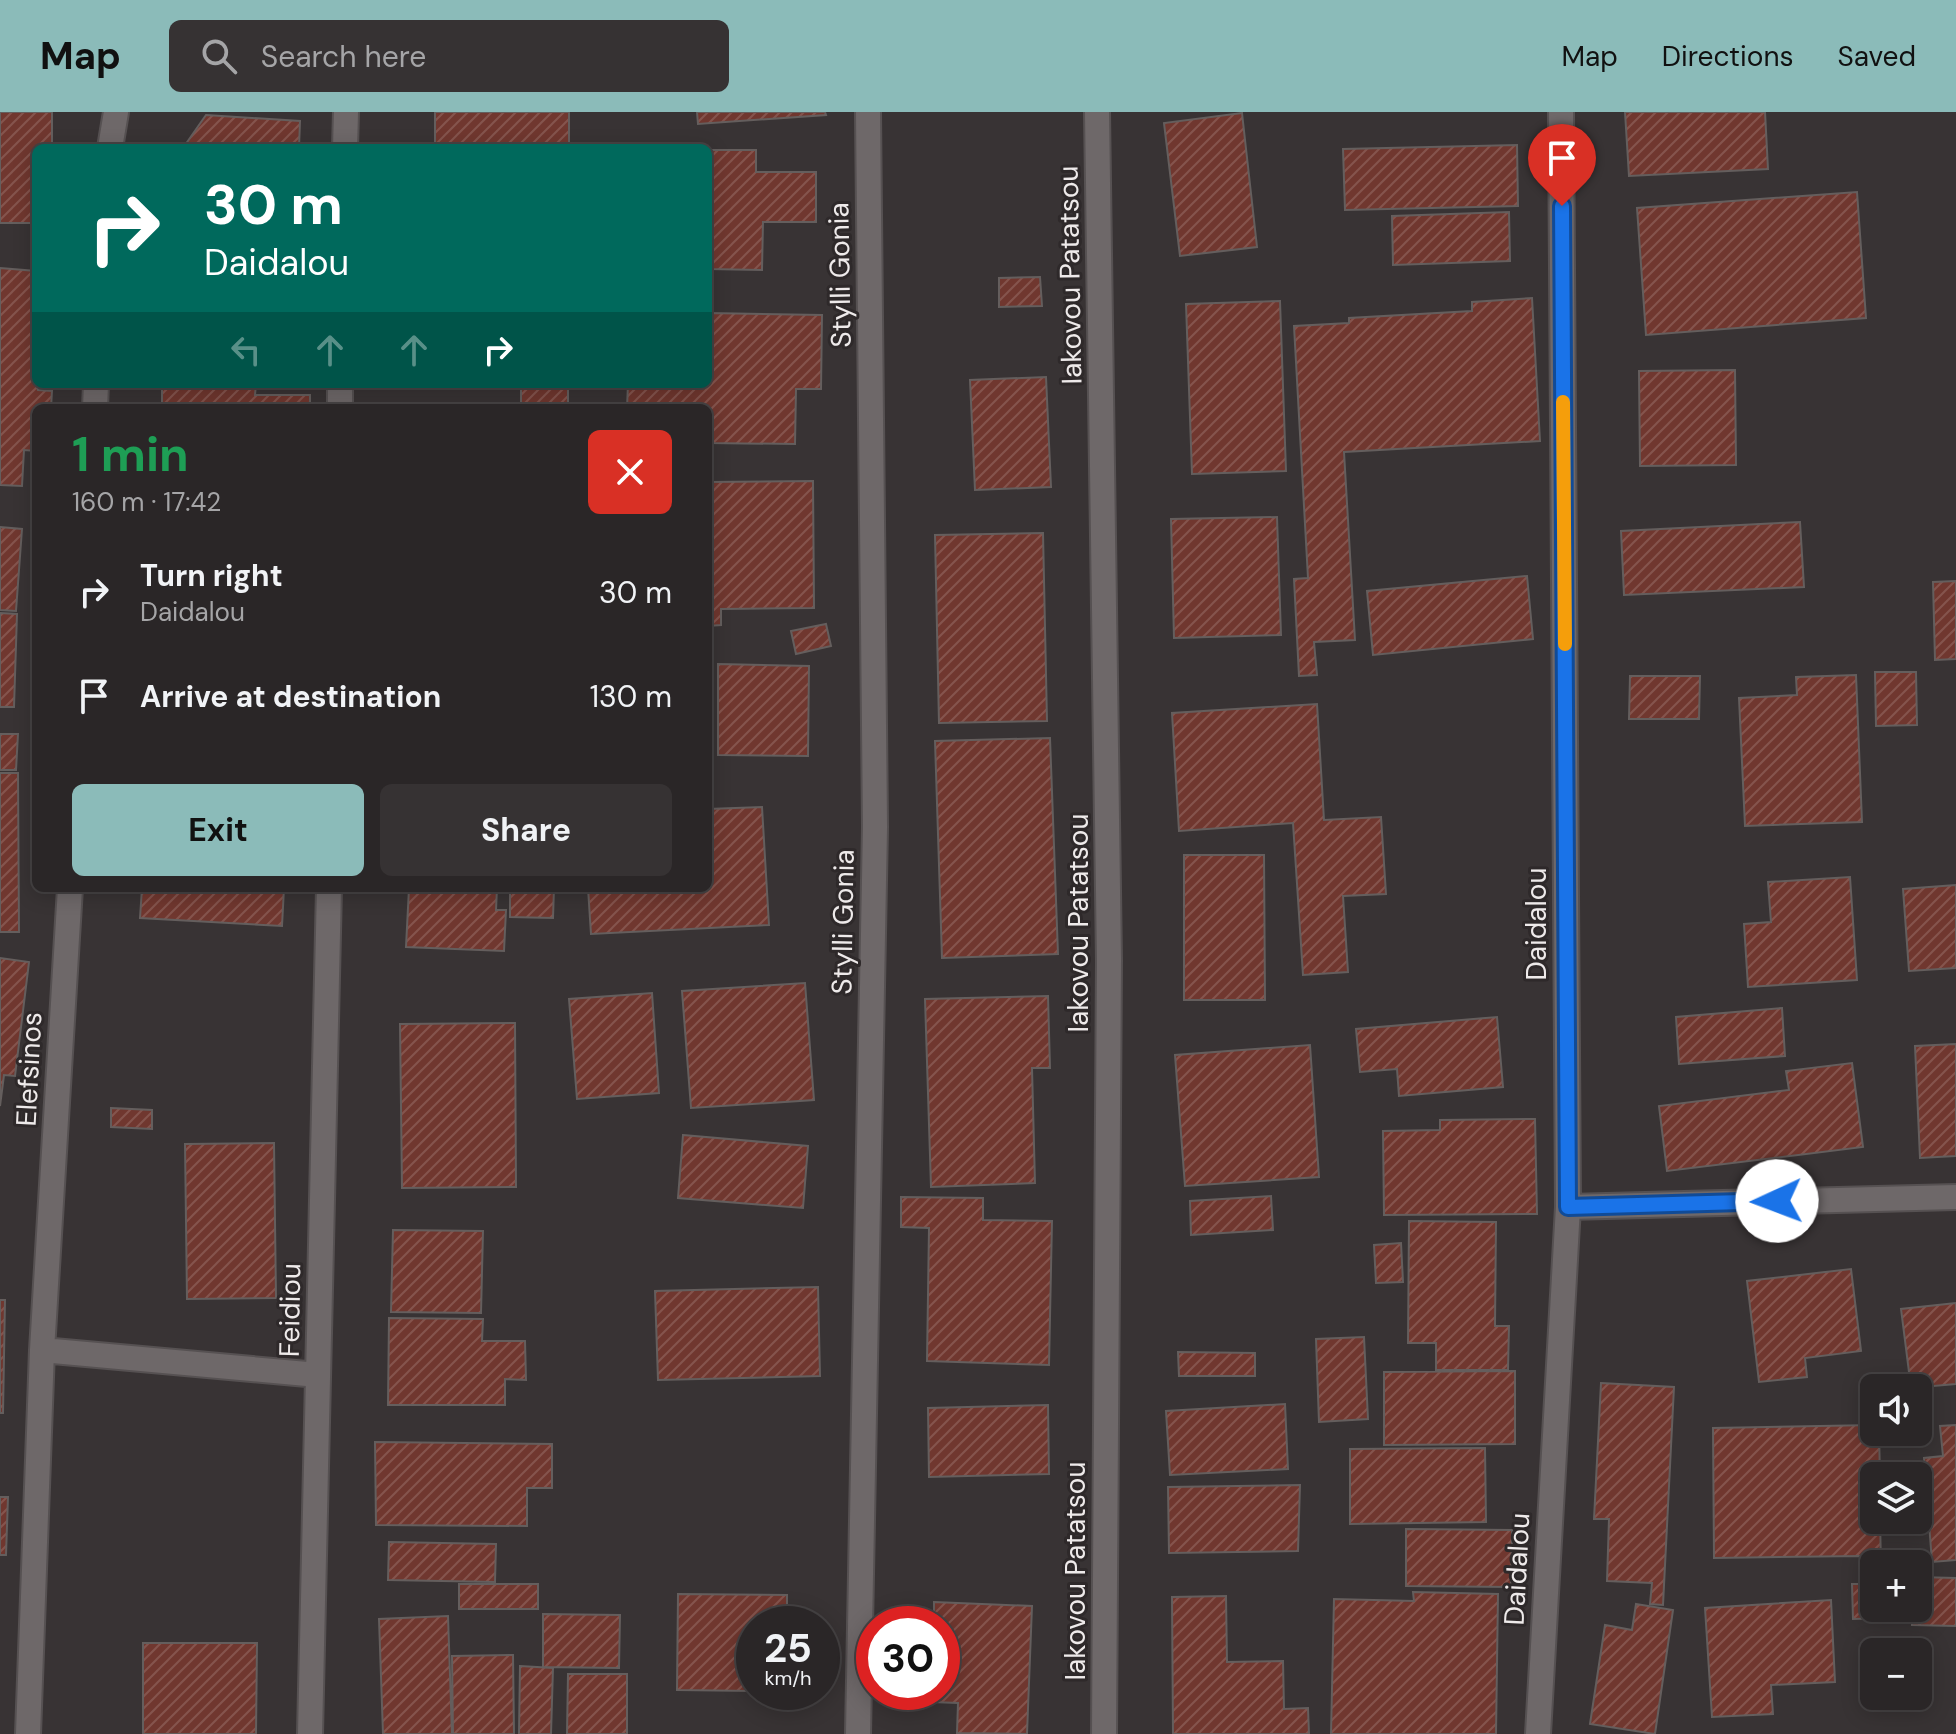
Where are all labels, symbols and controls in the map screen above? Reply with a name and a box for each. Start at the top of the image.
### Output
search box [169,20,729,92]
text: Map [40,31,121,81]
icon: search [197,34,241,78]
text: Search here [261,37,426,76]
text: Map [1561,38,1618,75]
text: Directions [1662,38,1794,75]
text: Saved [1838,38,1916,75]
pin [1528,124,1596,206]
icon: arrive [1540,136,1584,180]
street label: Iakovou Patatsou [1050,165,1090,385]
text: 30 m [204,168,343,241]
icon: right [72,176,176,280]
street label: Stylli Gonia [820,202,860,348]
text: Daidalou [204,239,349,286]
icon: left [224,328,268,372]
icon: ahead [308,328,352,372]
icon: ahead [392,328,436,372]
icon: right [476,328,520,372]
text: 1 min [72,423,189,486]
button: close [588,430,672,514]
text: 160 m · 17:42 [72,485,221,519]
text: Turn right [140,556,283,595]
icon: right [72,570,116,614]
text: 30 m [599,573,672,612]
text: Daidalou [140,595,245,629]
icon: arrive [72,674,116,718]
text: Arrive at destination [140,677,441,716]
text: 130 m [590,677,672,716]
button: Exit [72,784,364,876]
button: Share [380,784,672,876]
street label: Iakovou Patatsou [1060,814,1097,1032]
street label: Stylli Gonia [823,849,863,995]
street label: Daidalou [1518,868,1555,980]
street label: Elefsinos [8,1011,50,1127]
position arrow [1735,1159,1819,1243]
street label: Feidiou [271,1263,309,1357]
map controls [1860,1374,1932,1710]
button: sound [1860,1374,1932,1446]
street label: Iakovou Patatsou [1057,1462,1094,1680]
button: layers [1860,1462,1932,1534]
street label: Daidalou [1496,1512,1538,1626]
button: + [1860,1550,1932,1622]
speed limit sign: 30 [856,1606,960,1710]
text: 25 [764,1622,812,1674]
button: − [1860,1638,1932,1710]
text: km/h [764,1665,812,1691]

